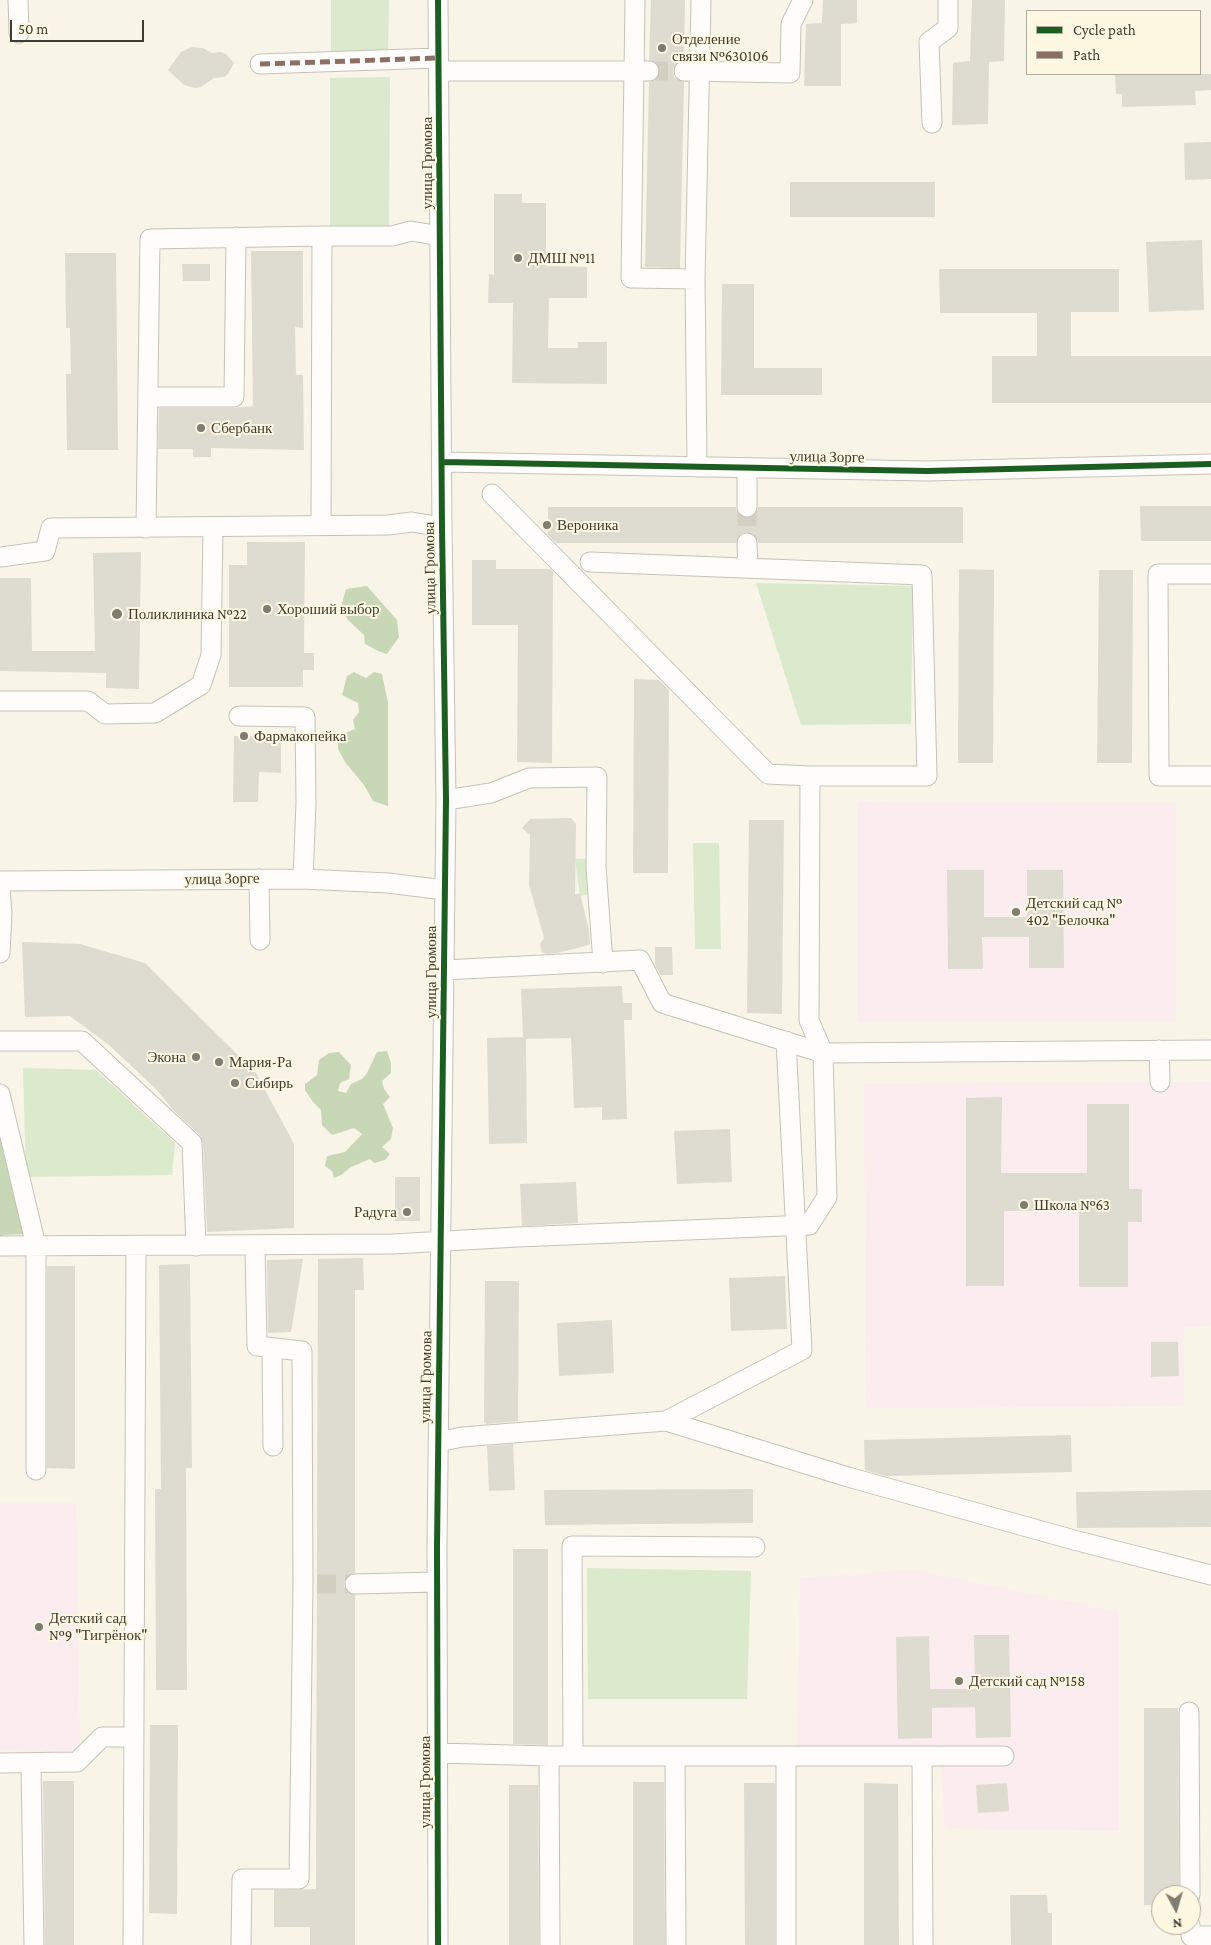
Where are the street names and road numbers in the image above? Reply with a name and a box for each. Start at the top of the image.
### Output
street label: улица Громова [418,117,436,209]
street label: улица Зорге [789,447,865,467]
street label: улица Громова [420,521,440,615]
street label: улица Зорге [184,869,260,889]
street label: улица Громова [422,926,440,1018]
street label: улица Громова [416,1330,436,1424]
street label: улица Громова [416,1736,434,1828]

